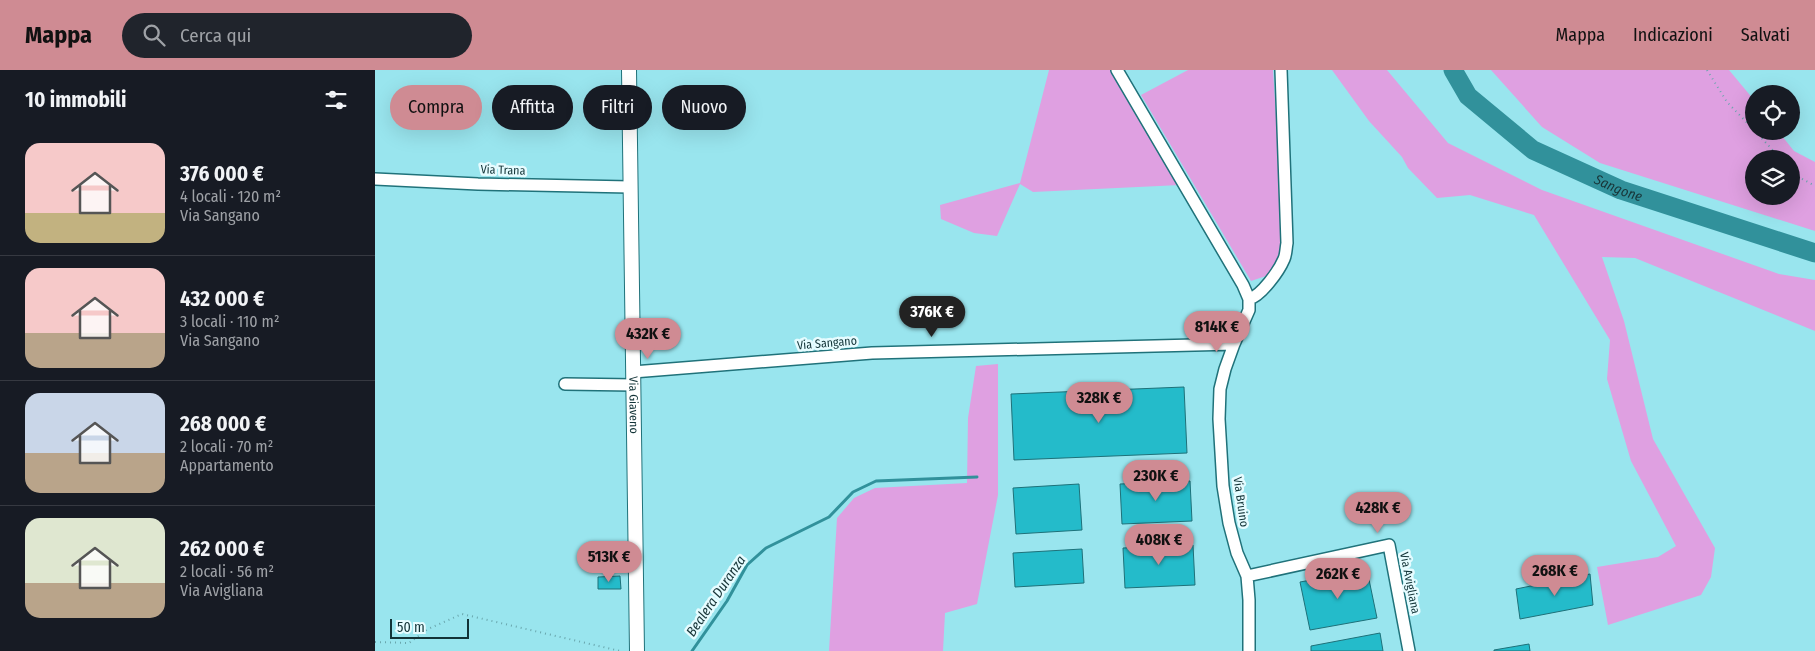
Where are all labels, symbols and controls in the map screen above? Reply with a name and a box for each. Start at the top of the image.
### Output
search box [122,13,472,58]
text: Mappa [25,21,92,49]
icon: search [140,21,168,49]
text: Cerca qui [180,24,251,47]
text: Mappa [1556,24,1605,46]
text: Indicazioni [1633,24,1713,46]
text: Salvati [1741,24,1790,46]
chip: Compra [390,85,482,130]
chip: Affitta [492,85,573,130]
chip: Filtri [583,85,652,130]
chip: Nuovo [662,85,746,130]
map controls [1745,85,1800,205]
button: locate [1745,85,1800,140]
icon: filters [322,86,350,114]
text: 10 immobili [25,87,126,113]
button: layers [1745,150,1800,205]
text: 376 000 € [180,161,264,187]
street label: Via Trana [480,162,526,178]
icon: home [65,163,125,223]
water label: Sangone [1591,170,1645,205]
text: 4 locali · 120 m² [180,187,281,206]
text: Via Sangano [180,206,260,225]
text: 432 000 € [180,286,264,312]
icon: home [65,288,125,348]
pin: 376K € [891,296,973,338]
text: 376K € [910,302,954,321]
pin: 814K € [1176,310,1258,353]
text: 3 locali · 110 m² [180,312,279,331]
text: 814K € [1195,317,1239,336]
pin: 432K € [607,318,689,360]
text: 432K € [626,324,670,343]
text: Via Sangano [180,331,260,350]
street label: Via Sangano [797,333,857,353]
street label: Via Giaveno [626,376,641,434]
pin: 328K € [1058,382,1140,424]
text: 328K € [1077,388,1121,407]
text: 268 000 € [180,411,266,437]
icon: home [65,413,125,473]
text: 2 locali · 70 m² [180,437,273,456]
text: Appartamento [180,456,274,475]
pin: 230K € [1115,460,1197,502]
text: 230K € [1134,466,1178,485]
street label: Via Bruino [1231,476,1251,528]
pin: 428K € [1337,492,1419,534]
text: 428K € [1355,498,1401,517]
pin: 408K € [1118,524,1200,566]
text: 408K € [1136,530,1182,549]
text: 262 000 € [180,536,265,562]
icon: home [65,538,125,598]
pin: 513K € [568,540,650,583]
text: 513K € [588,547,630,566]
street label: Via Avigliana [1397,551,1423,615]
water label: Bealera Duranza [683,552,749,640]
pin: 268K € [1514,554,1596,597]
pin: 262K € [1297,558,1379,600]
text: 268K € [1532,561,1578,580]
text: 2 locali · 56 m² [180,562,274,581]
text: 262K € [1316,564,1360,583]
text: Via Avigliana [180,581,263,600]
scale bar [390,616,469,639]
text: 50 m [397,619,425,636]

